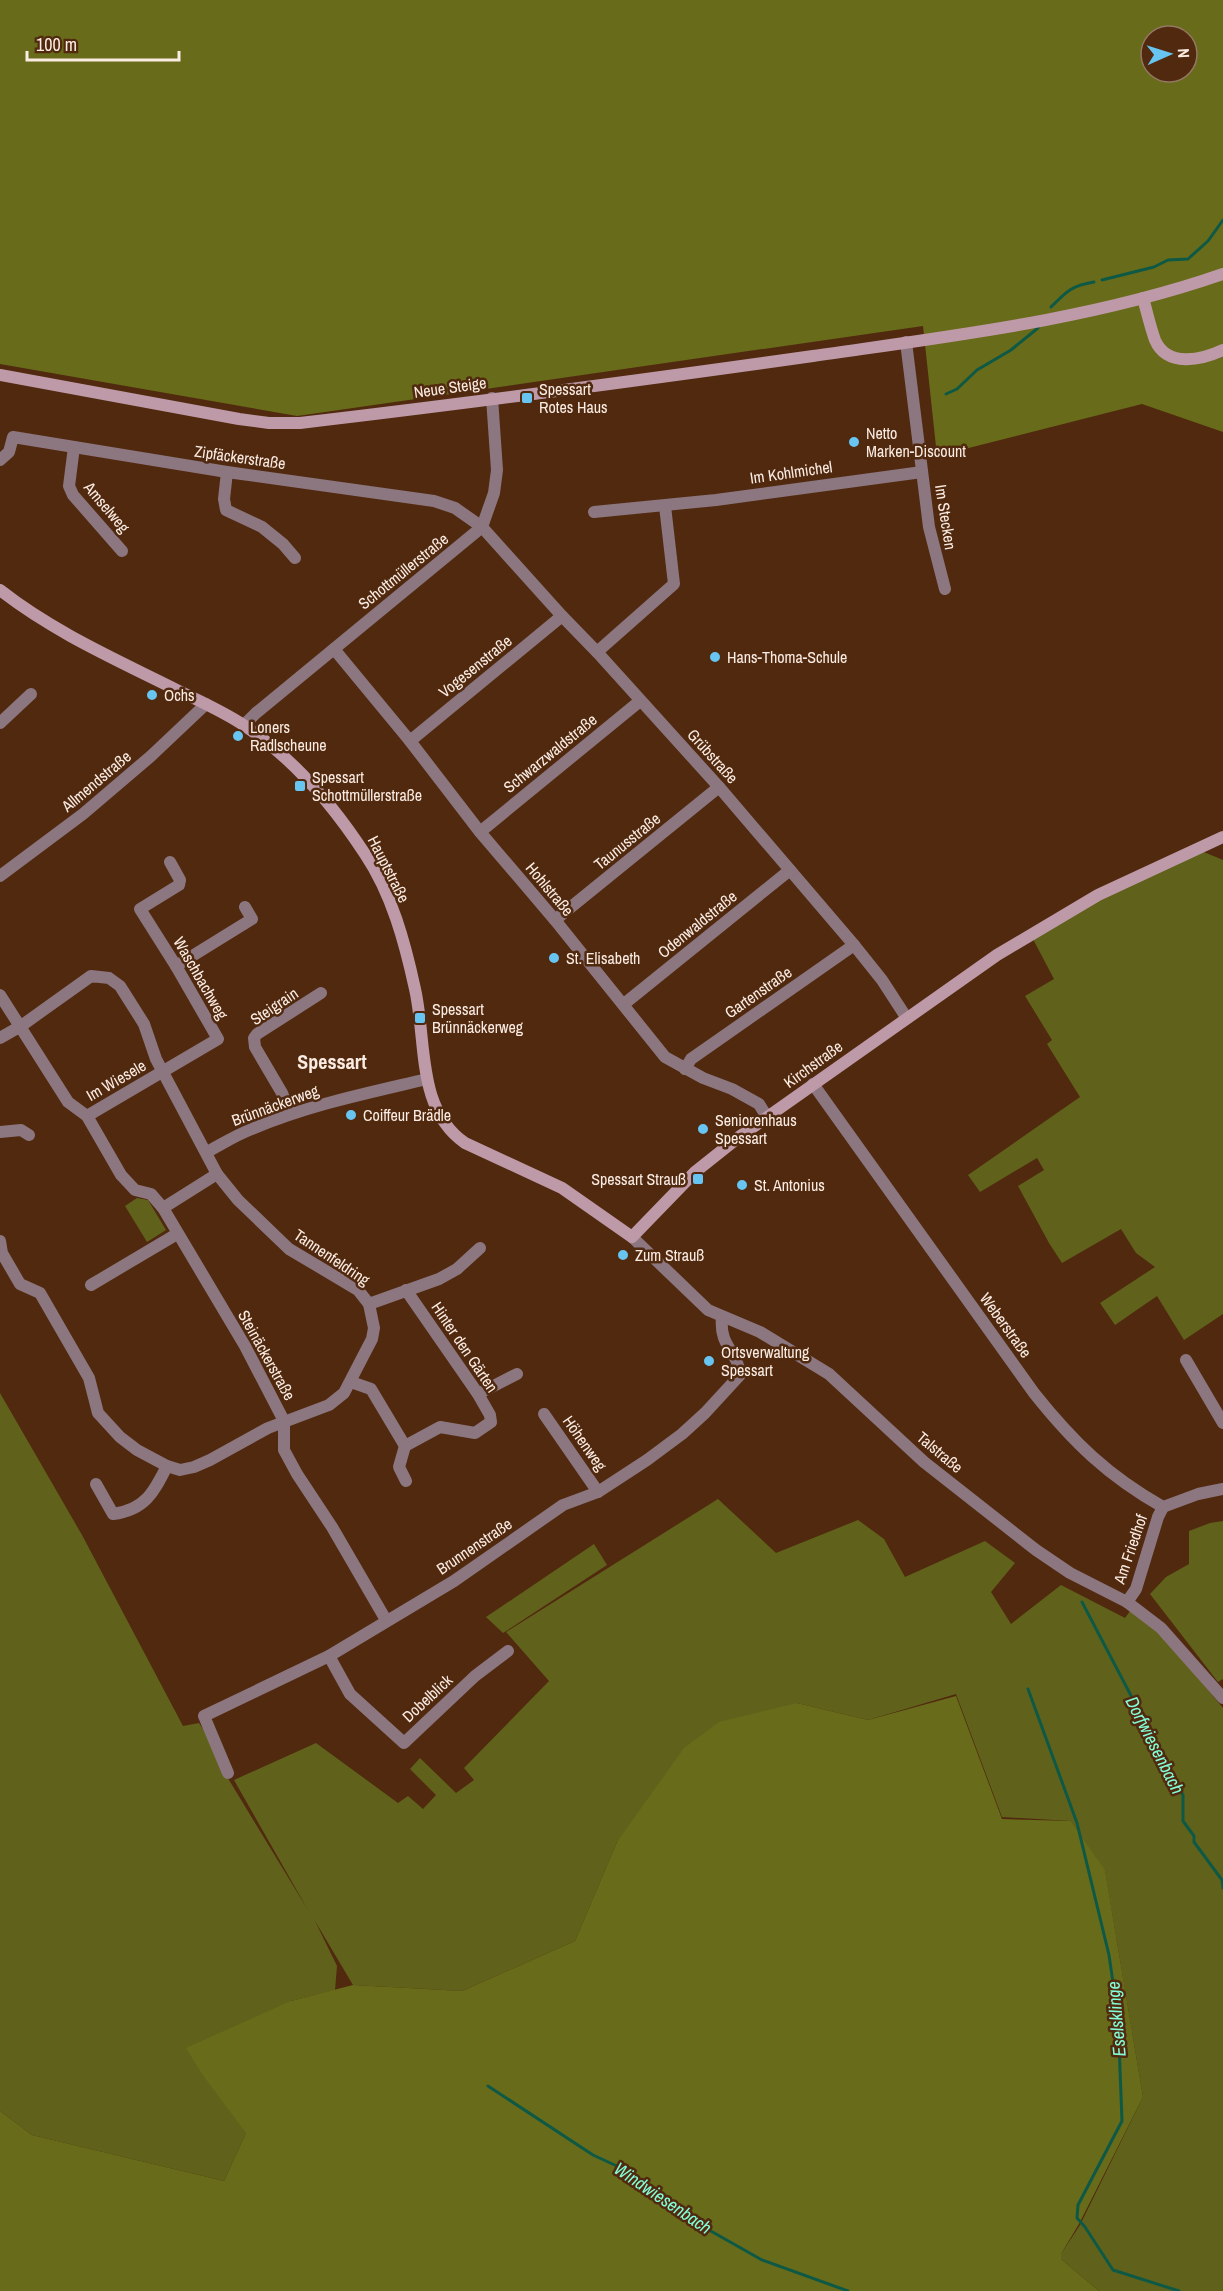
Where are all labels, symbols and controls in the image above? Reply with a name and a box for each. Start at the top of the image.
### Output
scale bar [27,24,178,62]
north arrow [1139,24,1199,84]
text: 100 m [36,32,77,57]
text: N [1173,48,1195,59]
street label: Neue Steige [412,371,488,403]
place label: Spessart Rotes Haus [539,378,608,418]
marker: Spessart Rotes Haus [520,391,534,405]
place label: Netto Marken-Discount [866,422,966,462]
marker: Netto Marken-Discount [847,435,861,449]
street label: Zipfäckerstraße [193,440,287,474]
street label: Im Kohlmichel [748,455,834,489]
street label: Amselweg [78,476,135,538]
street label: Im Stecken [930,483,962,551]
street label: Schottmüllerstraße [353,528,453,614]
street label: Vogesenstraße [434,630,516,702]
place label: Hans-Thoma-Schule [727,646,847,668]
marker: Hans-Thoma-Schule [708,650,722,664]
place label: Ochs [164,684,195,706]
marker: Ochs [145,688,159,702]
street label: Schwarzwaldstraße [499,708,601,798]
place label: Loners Radlscheune [250,716,327,756]
street label: Grübstraße [683,724,743,788]
marker: Loners Radlscheune [231,729,245,743]
street label: Allmendstraße [56,745,135,817]
place label: Spessart Schottmüllerstraße [312,766,422,806]
marker: Spessart Schottmüllerstraße [293,779,307,793]
street label: Taunusstraße [589,807,665,875]
street label: Hauptstraße [363,832,415,906]
street label: Hohlstraße [521,857,579,921]
street label: Odenwaldstraße [653,885,741,963]
street label: Waschbachweg [168,933,234,1024]
place label: St. Elisabeth [566,947,640,969]
marker: St. Elisabeth [547,951,561,965]
street label: Gartenstraße [720,961,796,1023]
street label: Steigrain [246,982,302,1030]
place label: Spessart Brünnäckerweg [432,998,524,1038]
marker: Spessart Brünnäckerweg [413,1011,427,1025]
street label: Kirchstraße [779,1035,847,1093]
district label: Spessart [297,1048,367,1075]
street label: Im Wiesele [82,1054,150,1106]
street label: Brünnäckerweg [228,1079,322,1131]
place label: Coiffeur Brädle [363,1104,451,1126]
marker: Coiffeur Brädle [344,1108,358,1122]
place label: Seniorenhaus Spessart [715,1109,797,1149]
marker: Seniorenhaus Spessart [696,1122,710,1136]
place label: Spessart Strauß [591,1168,686,1190]
marker: Spessart Strauß [691,1172,705,1186]
place label: St. Antonius [754,1174,825,1196]
marker: St. Antonius [735,1178,749,1192]
street label: Tannenfeldring [290,1224,375,1291]
place label: Zum Strauß [635,1244,704,1266]
marker: Zum Strauß [616,1248,630,1262]
street label: Weberstraße [975,1288,1037,1362]
street label: Hinter den Gärten [427,1297,503,1397]
street label: Steinäckerstraße [233,1306,301,1404]
place label: Ortsverwaltung Spessart [721,1341,810,1381]
marker: Ortsverwaltung Spessart [702,1354,716,1368]
street label: Höhenweg [558,1411,612,1476]
street label: Talstraße [912,1426,968,1478]
street label: Am Friedhof [1108,1511,1152,1588]
street label: Brunnenstraße [432,1513,516,1579]
street label: Dobelblick [397,1669,457,1727]
water label: Dorfwiesenbach [1120,1692,1190,1798]
water label: Eselsklinge [1100,1980,1132,2058]
water label: Windwiesenbach [609,2156,717,2240]

